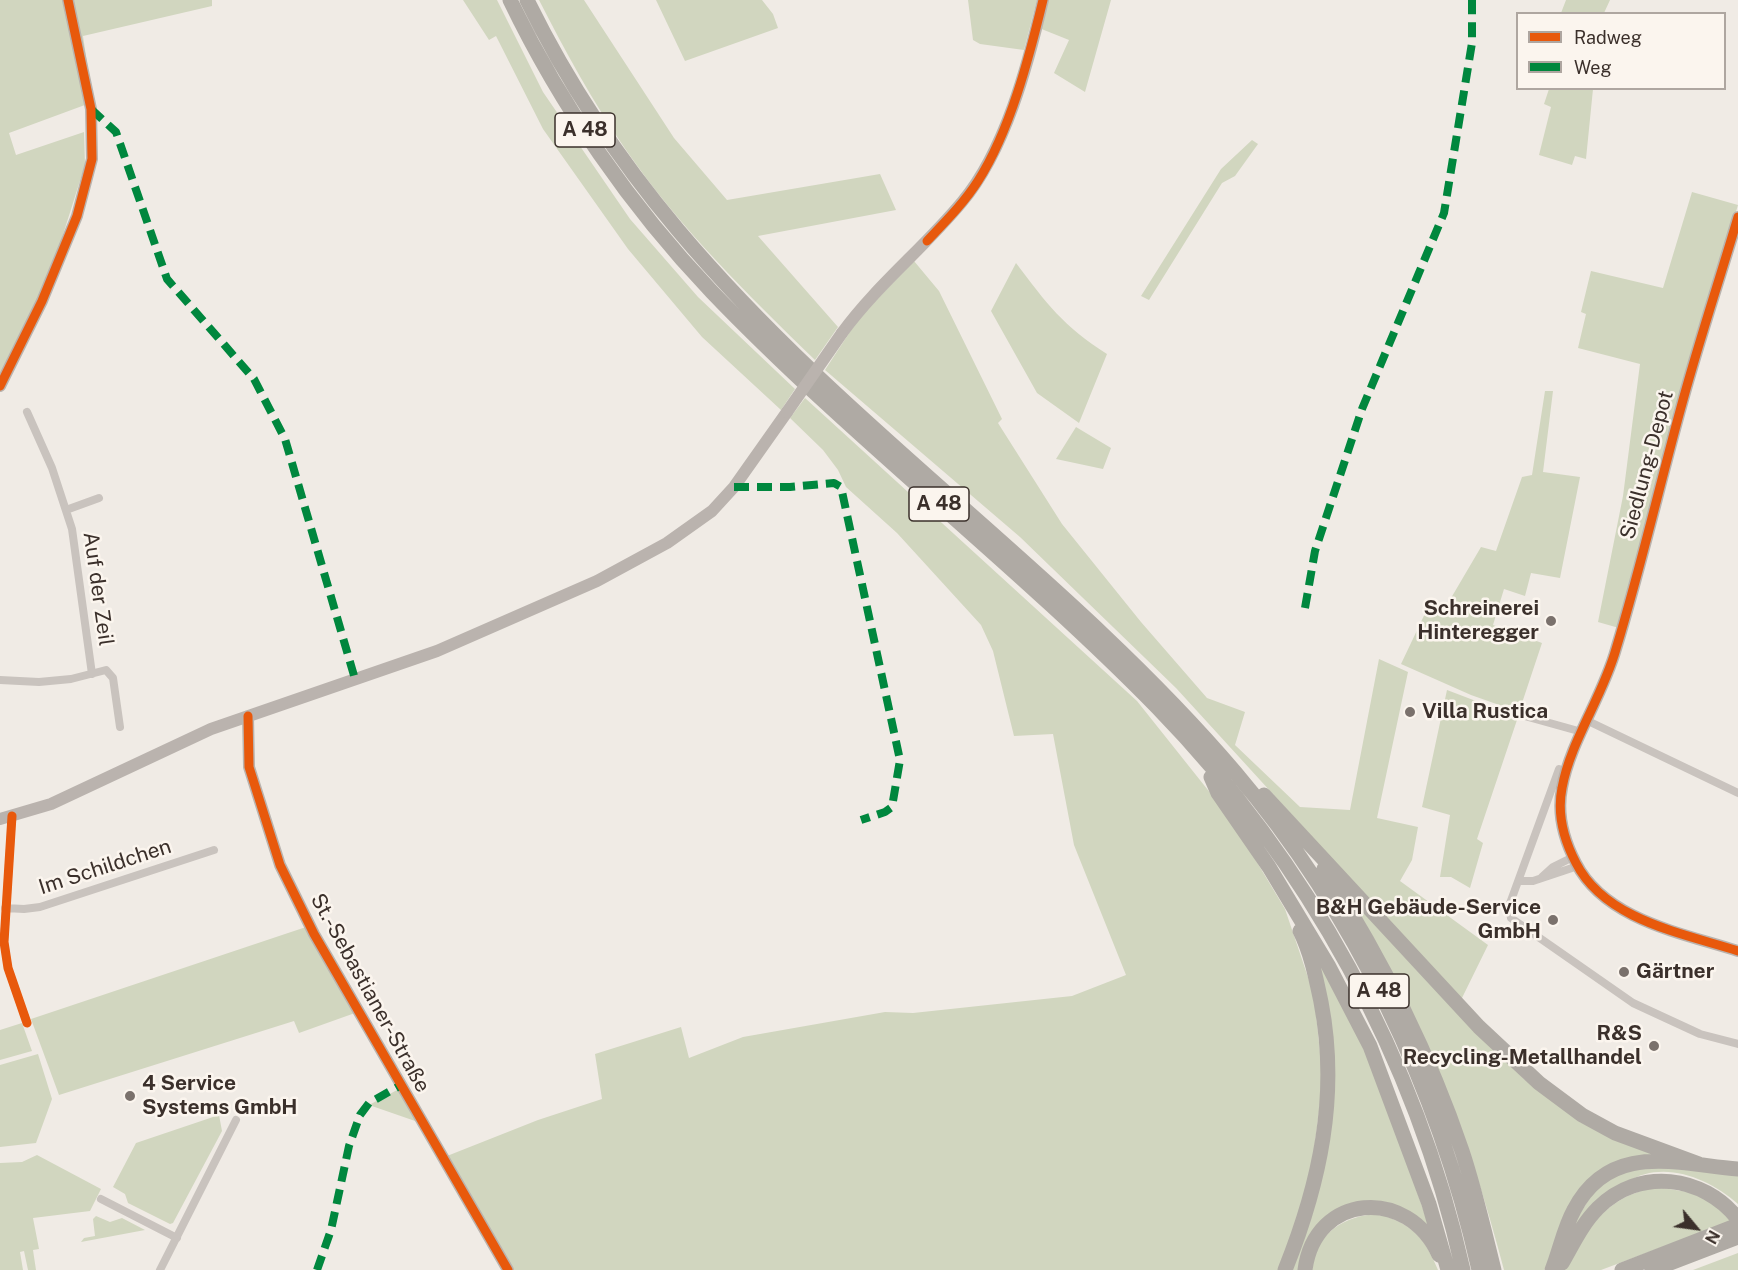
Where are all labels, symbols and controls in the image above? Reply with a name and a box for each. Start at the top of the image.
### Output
legend [1516,12,1726,90]
text: Radweg [1574,27,1642,48]
text: Weg [1574,57,1612,78]
road number: A 48 [555,113,615,147]
street label: Siedlung-Depot [1615,388,1679,542]
road number: A 48 [909,487,969,521]
street label: Auf der Zeil [78,530,118,648]
place label: Schreinerei Hinteregger [1417,596,1539,646]
marker: Schreinerei Hinteregger [1544,614,1558,628]
place label: Villa Rustica [1422,699,1548,725]
marker: Villa Rustica [1403,705,1417,719]
street label: Im Schildchen [36,834,174,900]
street label: St.-Sebastianer-Straße [305,889,435,1097]
place label: B&H Gebäude-Service GmbH [1316,895,1541,945]
marker: B&H Gebäude-Service GmbH [1546,913,1560,927]
place label: Gärtner [1636,959,1714,985]
marker: Gärtner [1617,965,1631,979]
road number: A 48 [1349,974,1409,1008]
place label: R&S Recycling-Metallhandel [1403,1021,1642,1071]
marker: R&S Recycling-Metallhandel [1647,1039,1661,1053]
place label: 4 Service Systems GmbH [142,1071,298,1121]
marker: 4 Service Systems GmbH [123,1089,137,1103]
north arrow [1666,1198,1726,1258]
text: N [1701,1227,1724,1247]

